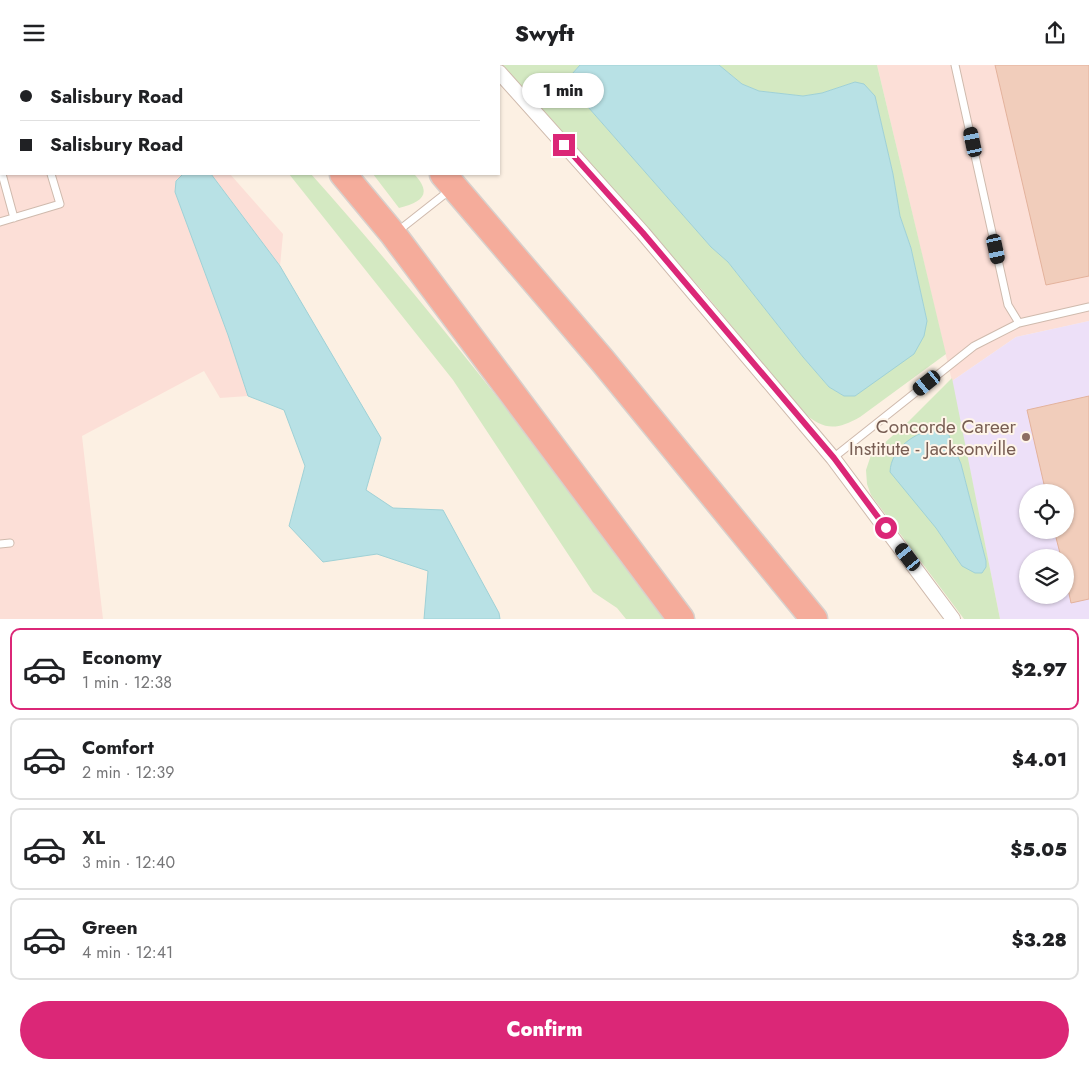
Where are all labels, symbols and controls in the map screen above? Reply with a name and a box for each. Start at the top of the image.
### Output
text: Swyft [515,17,574,49]
icon: menu [20,19,48,47]
icon: share [1041,19,1069,47]
callout: 1 min [523,73,605,107]
text: 1 min [543,79,583,102]
text: Salisbury Road [50,83,183,110]
car [962,126,983,158]
text: Salisbury Road [50,131,183,158]
route end [553,134,575,156]
car [985,233,1006,265]
car [910,368,943,398]
place label: Concorde Career Institute - Jacksonville [849,413,1016,462]
marker: Concorde Career Institute - Jacksonville [1020,431,1032,443]
map controls [1019,484,1074,604]
button: locate [1019,484,1074,539]
route start [875,517,897,539]
car [892,541,923,573]
button: layers [1019,549,1074,604]
text: Economy [82,644,162,671]
icon: car [22,647,67,692]
text: $2.97 [1011,656,1067,683]
text: 1 min · 12:38 [82,671,172,694]
text: Comfort [82,734,154,761]
icon: car [22,737,67,782]
text: $4.01 [1012,746,1067,773]
text: 2 min · 12:39 [82,761,174,784]
text: XL [82,824,105,851]
icon: car [22,827,67,872]
text: $5.05 [1010,836,1067,863]
text: 3 min · 12:40 [82,851,175,874]
text: Green [82,914,138,941]
icon: car [22,917,67,962]
text: $3.28 [1011,926,1067,953]
text: 4 min · 12:41 [82,941,173,964]
button: Confirm [20,1001,1069,1059]

